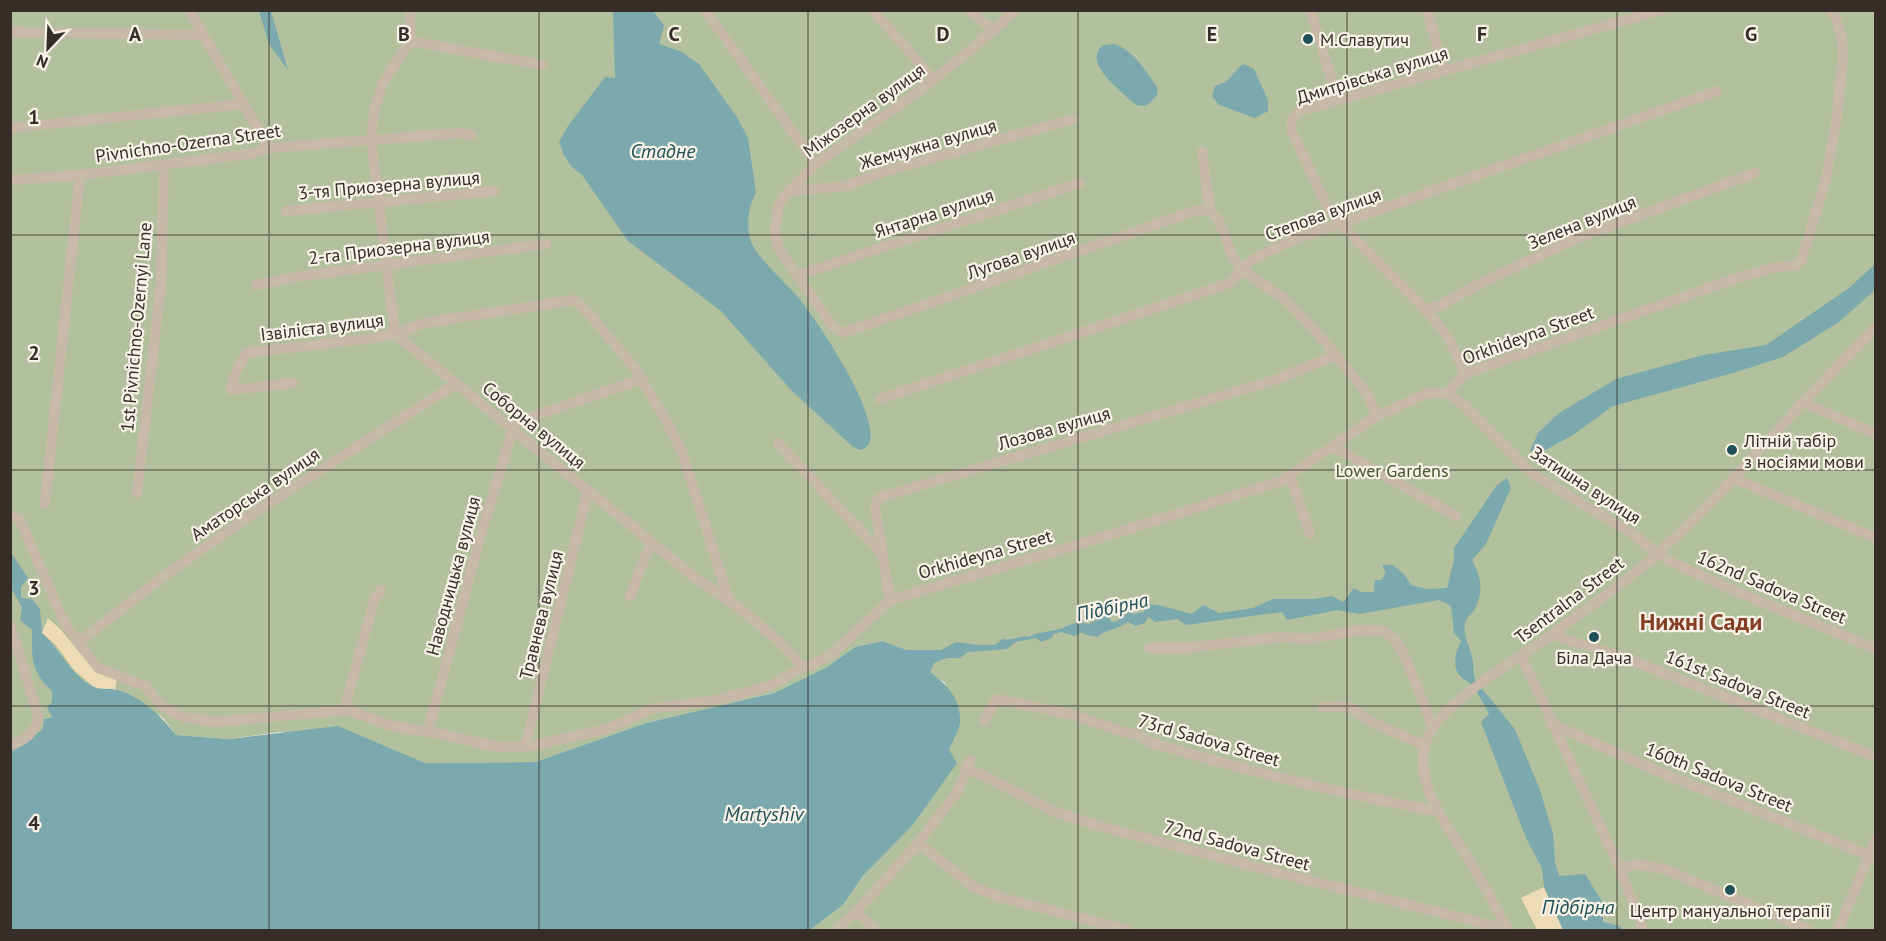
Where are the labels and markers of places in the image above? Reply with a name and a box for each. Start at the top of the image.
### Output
place label: М.Славутич [1320,28,1409,51]
marker: М.Славутич [1301,32,1315,46]
place label: Літній табір з носіями мови [1743,429,1864,473]
marker: Літній табір з носіями мови [1725,443,1739,457]
marker: Біла Дача [1587,630,1601,644]
place label: Біла Дача [1556,646,1632,669]
marker: Центр мануальної терапії [1723,883,1737,897]
place label: Центр мануальної терапії [1630,899,1830,922]

